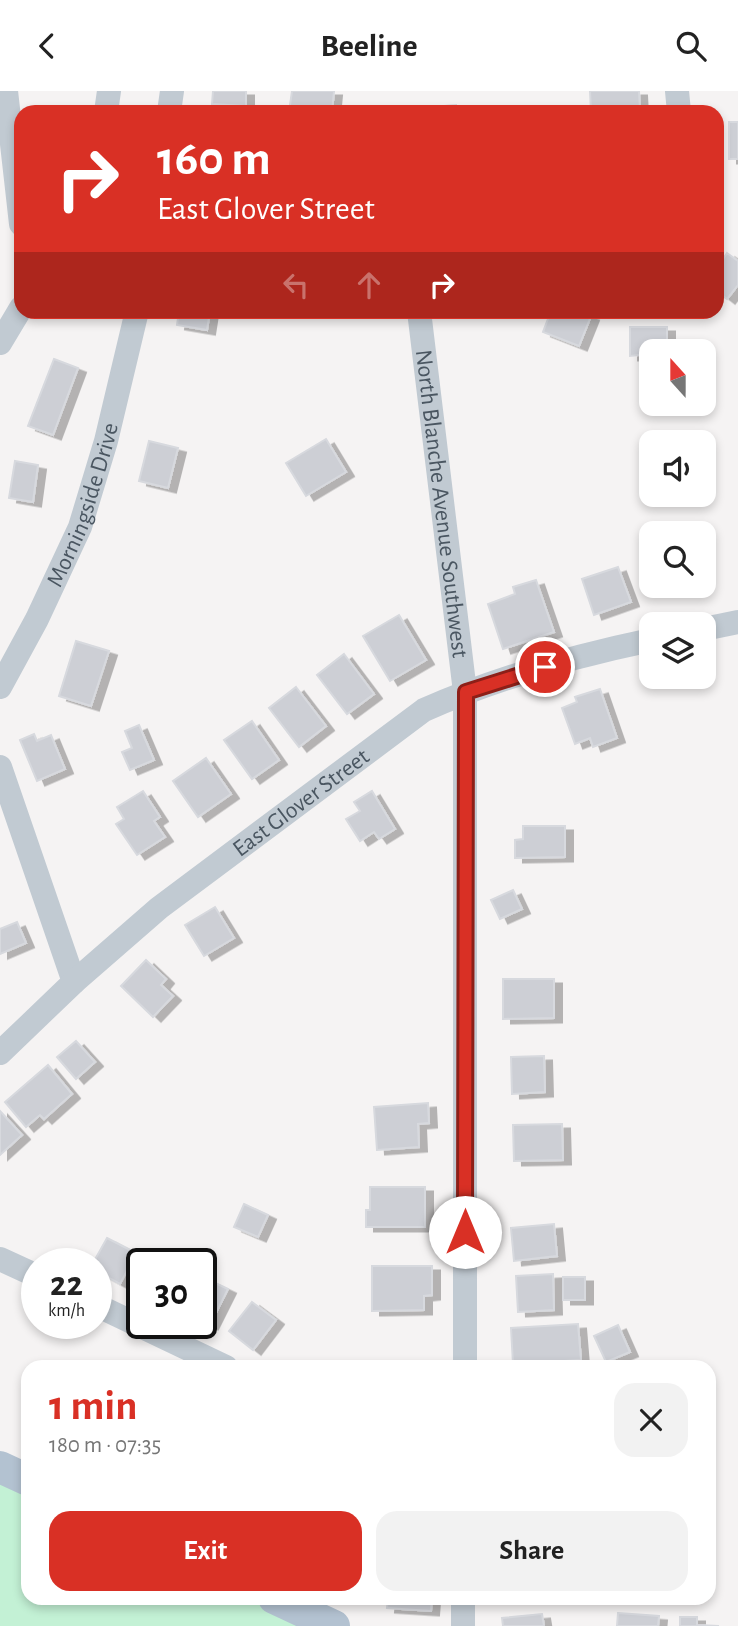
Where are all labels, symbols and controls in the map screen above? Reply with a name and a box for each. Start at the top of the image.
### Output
icon: back [28,27,66,65]
icon: search [672,27,710,65]
text: Beeline [320,30,418,62]
icon: right [42,133,133,224]
text: 160 m [157,135,271,184]
text: East Glover Street [157,193,375,225]
icon: left [277,266,315,304]
icon: ahead [350,266,388,304]
icon: right [423,266,461,304]
north arrow [639,339,716,417]
map controls [639,339,716,689]
street label: North Blanche Avenue Southwest [411,348,472,660]
street label: Morningside Drive [43,421,123,591]
button: sound [639,430,716,507]
button: search [639,521,716,598]
button: layers [639,612,716,689]
pin [515,637,575,697]
icon: arrive [526,648,564,686]
street label: East Glover Street [229,744,374,862]
position arrow [428,1195,502,1269]
speed limit sign: 30 [126,1248,217,1339]
text: 22 [50,1267,83,1302]
text: km/h [48,1302,85,1320]
button: close [614,1383,688,1457]
text: 1 min [49,1385,138,1427]
text: 180 m · 07:35 [49,1434,161,1457]
button: Exit [49,1511,362,1591]
button: Share [376,1511,688,1591]

